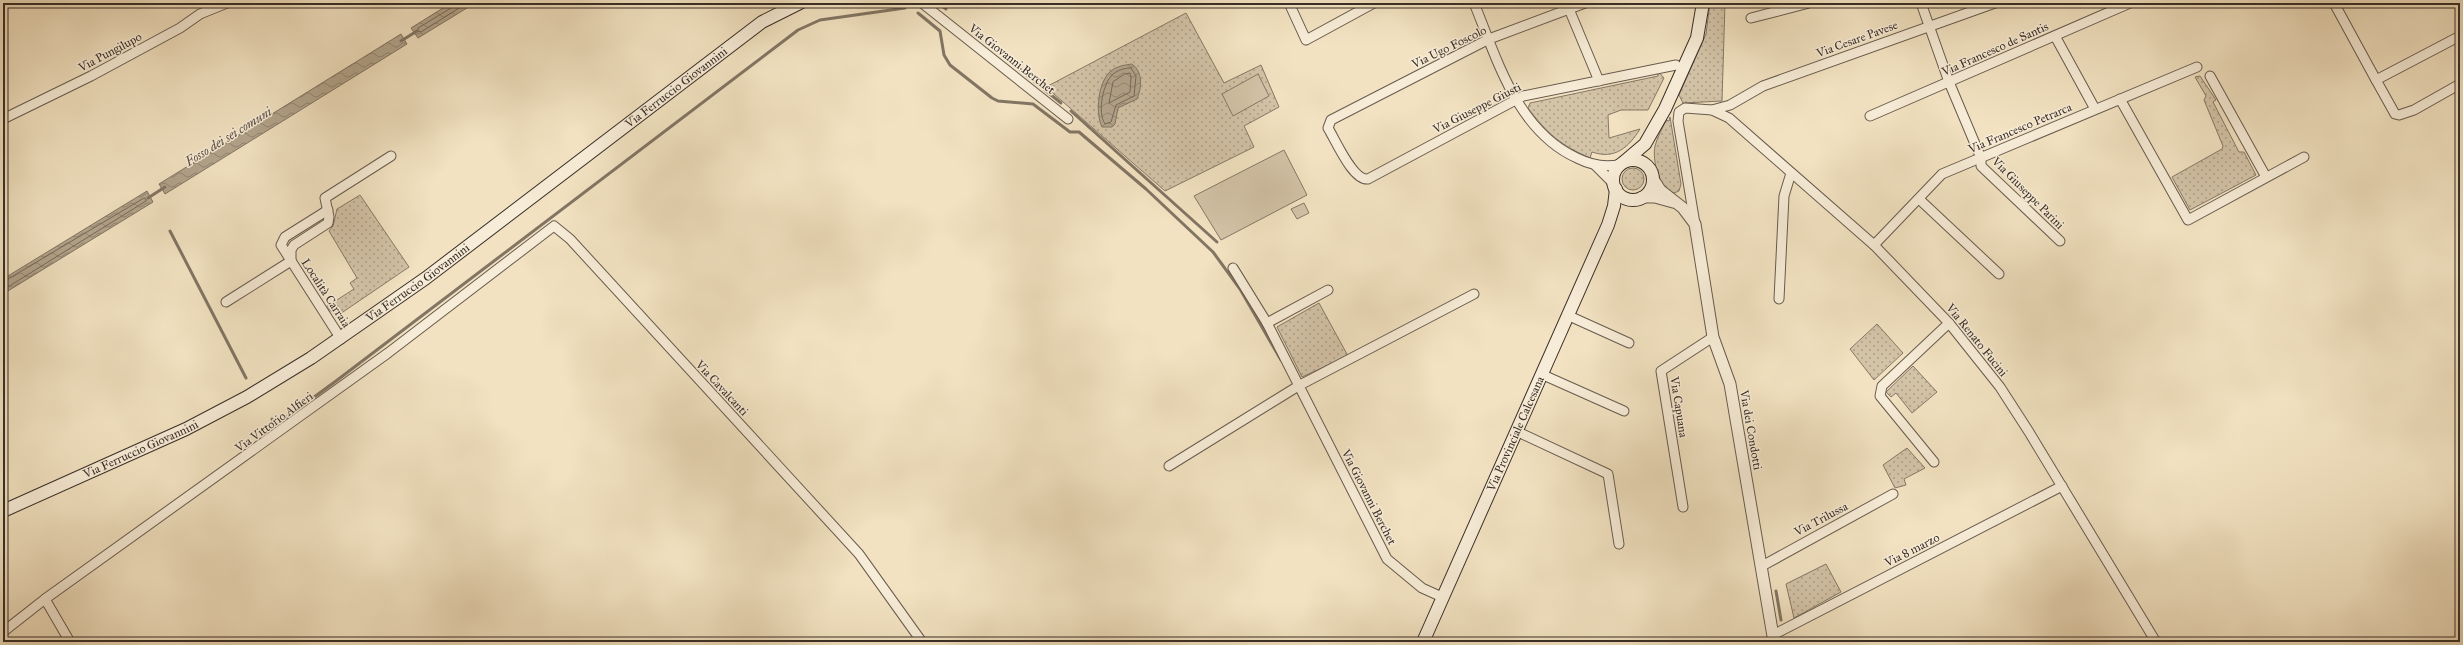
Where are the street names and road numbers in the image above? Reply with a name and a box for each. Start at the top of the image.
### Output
street label: Via Cesare Pavese [1813,18,1900,61]
street label: Via Francesco de Santis [1939,19,2050,79]
street label: Via Giovanni Berchet [965,20,1058,97]
street label: Via Ugo Foscolo [1408,23,1489,72]
street label: Via Pungilupo [75,29,145,76]
street label: Via Ferruccio Giovannini [622,44,731,131]
street label: Via Giuseppe Giusti [1430,79,1524,137]
street label: Via Francesco Petrarca [1965,99,2075,157]
street label: Via Giuseppe Parini [1988,153,2067,232]
street label: Via Ferruccio Giovannini [362,240,473,325]
street label: Località Carraia [299,256,354,331]
street label: Via Renato Fucini [1943,300,2011,380]
street label: Via Cavalcanti [692,357,752,419]
street label: Via Provinciale Calcesana [1483,373,1547,494]
street label: Via Capuana [1667,375,1691,439]
street label: Via dei Condotti [1737,388,1765,472]
street label: Via Vittorio Alfieri [231,389,316,456]
street label: Via Ferruccio Giovannini [80,417,201,482]
street label: Via Giovanni Berchet [1338,446,1399,548]
street label: Via Trilussa [1791,499,1851,539]
street label: Via 8 marzo [1881,530,1942,570]

